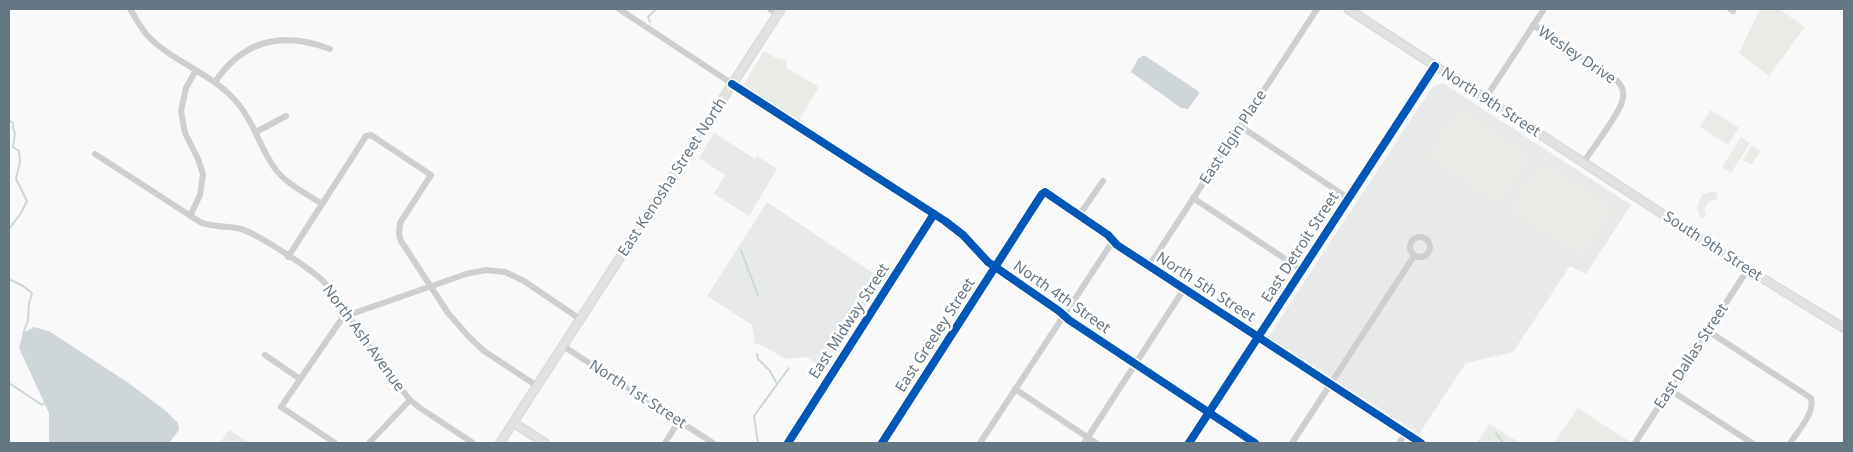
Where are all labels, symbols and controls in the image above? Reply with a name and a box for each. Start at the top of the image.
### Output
street label: Wesley Drive [1535,21,1620,88]
street label: North 9th Street [1438,62,1545,141]
street label: East Elgin Place [1194,85,1270,188]
street label: East Kenosha Street North [612,93,730,260]
street label: East Detroit Street [1256,187,1343,306]
street label: South 9th Street [1660,206,1767,285]
street label: North 5th Street [1153,247,1260,326]
street label: North 4th Street [1010,255,1116,337]
street label: East Midway Street [803,259,893,382]
street label: East Greeley Street [890,273,979,395]
street label: North Ash Avenue [319,280,410,395]
street label: East Dallas Street [1649,298,1732,412]
street label: North 1st Street [586,354,692,432]

